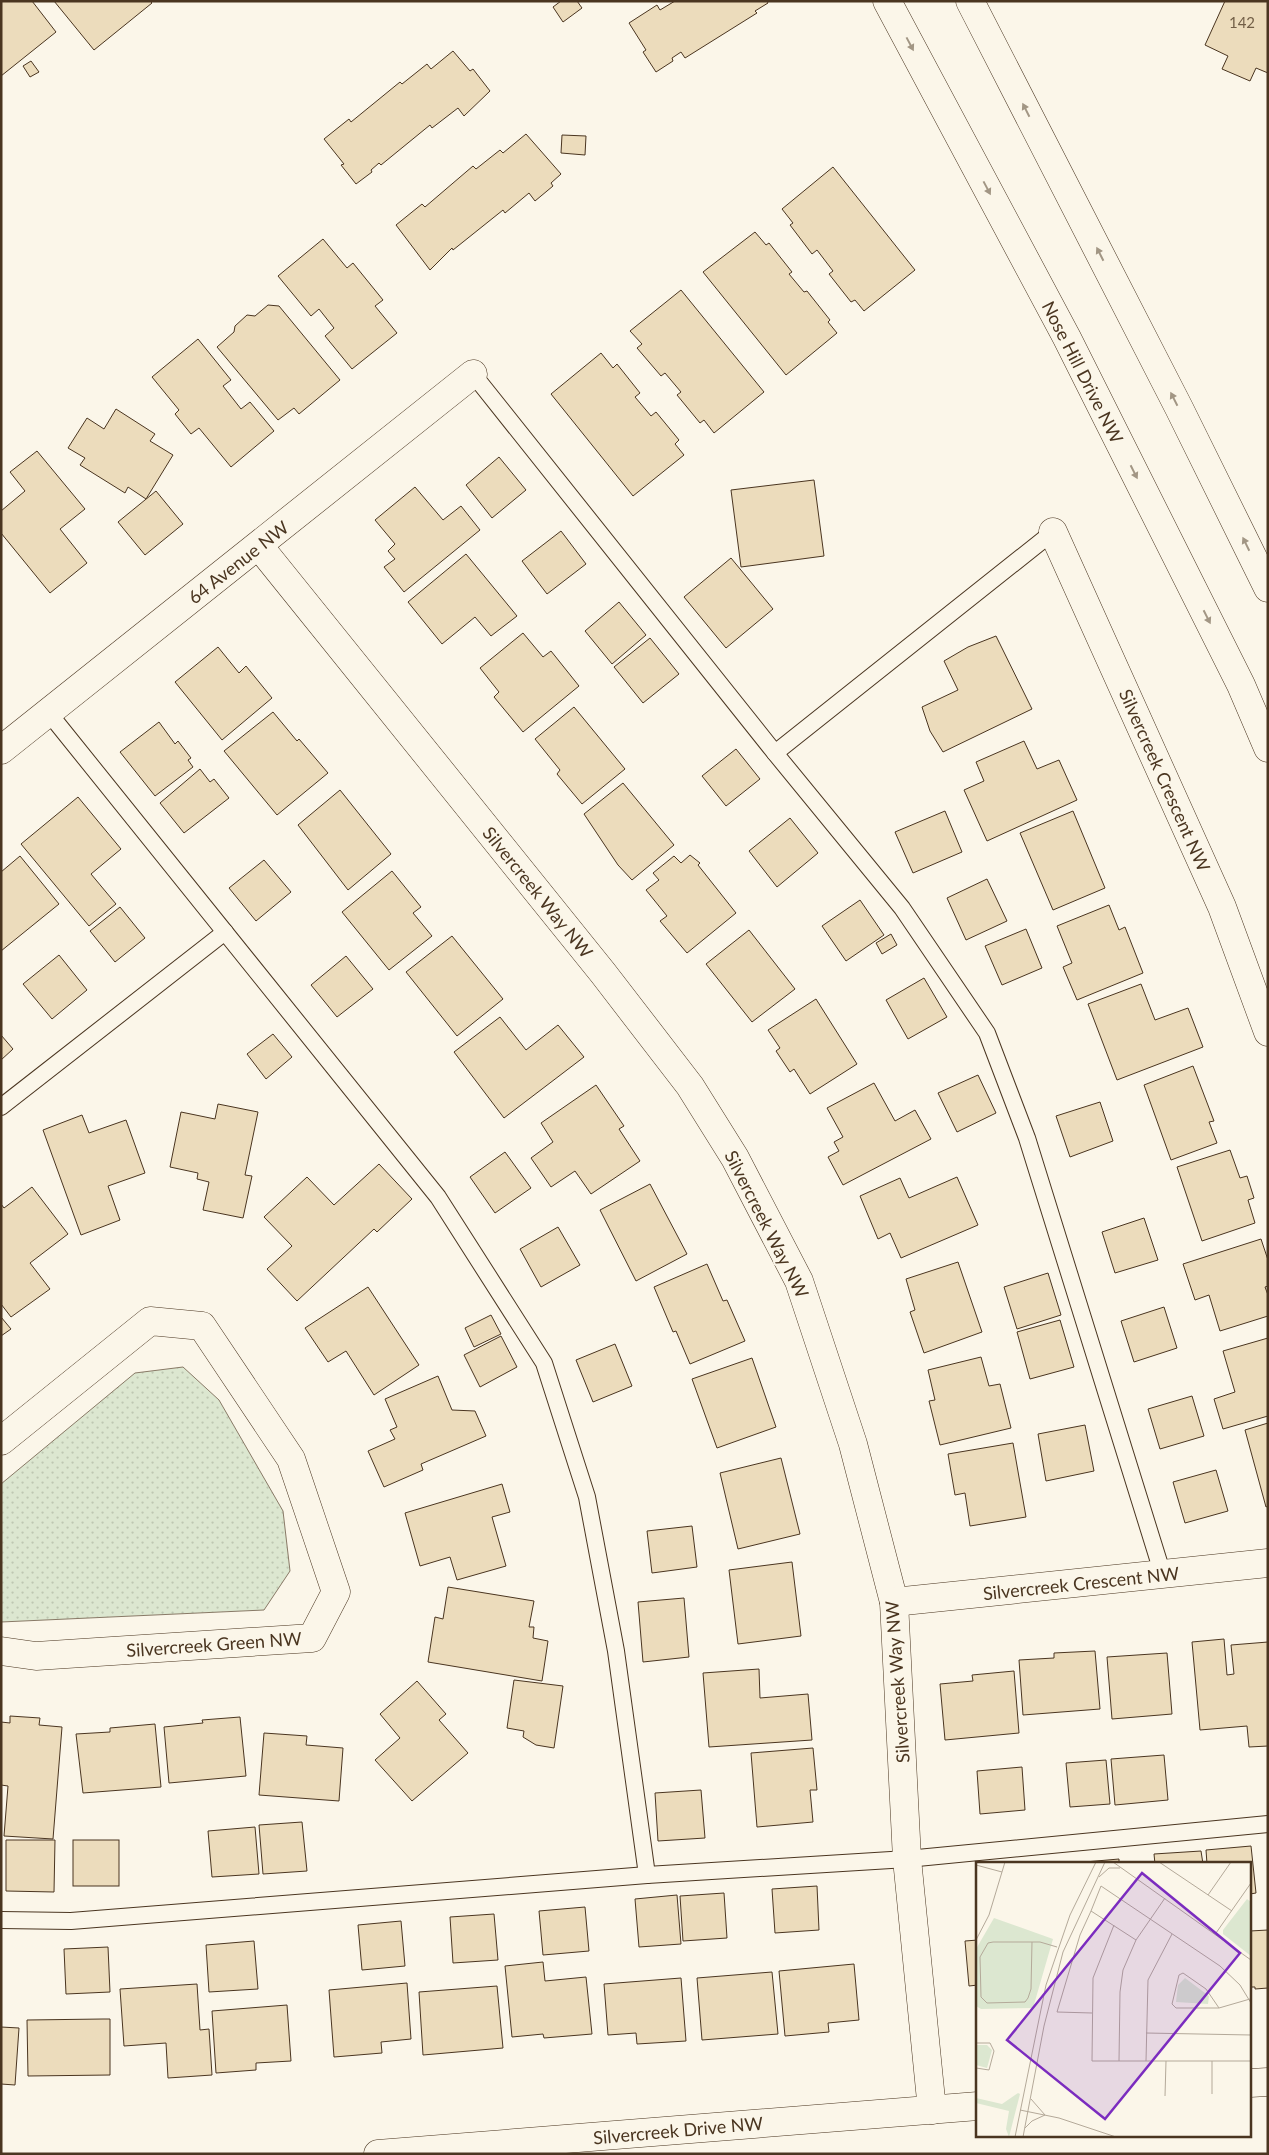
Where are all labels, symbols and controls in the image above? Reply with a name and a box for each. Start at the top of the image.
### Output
house number: 142 [1229,13,1255,31]
one-way arrow [906,37,914,52]
one-way arrow [1022,102,1030,117]
one-way arrow [983,180,991,195]
one-way arrow [1096,247,1104,261]
street label: Nose Hill Drive NW [1038,297,1128,447]
one-way arrow [1170,392,1178,406]
one-way arrow [1130,465,1138,479]
street label: 64 Avenue NW [183,516,293,608]
one-way arrow [1242,537,1250,552]
one-way arrow [1203,610,1211,624]
street label: Silvercreek Crescent NW [1115,685,1215,875]
street label: Silvercreek Way NW [478,822,598,962]
street label: Silvercreek Way NW [720,1147,814,1302]
street label: Silvercreek Crescent NW [982,1562,1181,1604]
street label: Silvercreek Way NW [880,1600,914,1764]
street label: Silvercreek Green NW [126,1627,303,1661]
inset map [976,1862,1252,2138]
street label: Silvercreek Drive NW [592,2112,764,2148]

